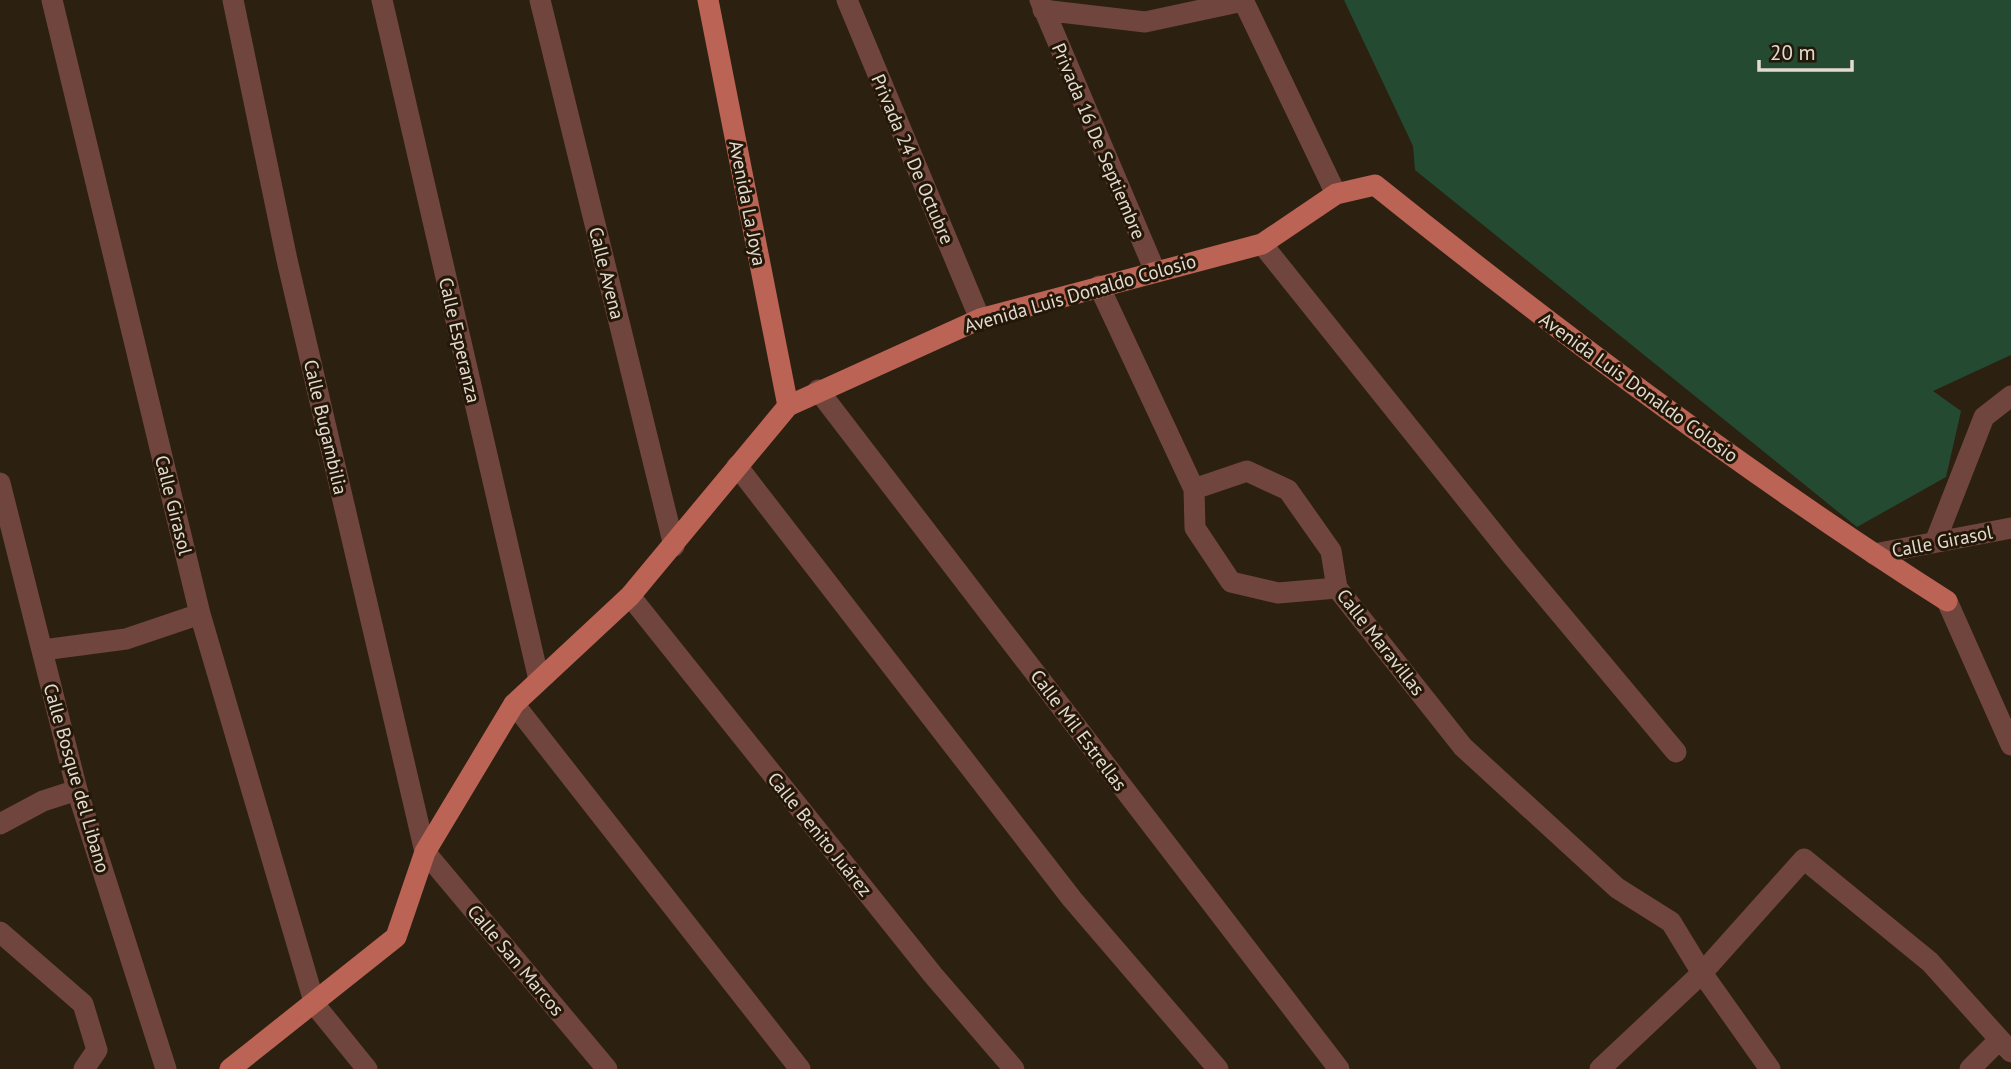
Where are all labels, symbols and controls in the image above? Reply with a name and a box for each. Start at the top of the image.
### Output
scale bar [1759,28,1852,72]
street label: Privada 16 De Septiembre [1047,39,1151,243]
text: 20 m [1770,39,1816,66]
street label: Privada 24 De Octubre [866,70,960,248]
street label: Avenida La Joya [724,138,772,268]
street label: Calle Avena [584,224,630,322]
street label: Avenida Luis Donaldo Colosio [961,248,1199,338]
street label: Calle Esperanza [434,275,486,405]
street label: Avenida Luis Donaldo Colosio [1535,307,1743,467]
street label: Calle Bugambilia [299,357,353,497]
street label: Calle Girasol [150,453,198,558]
street label: Calle Girasol [1890,519,1995,563]
street label: Calle Maravillas [1332,584,1430,700]
street label: Calle Mil Estrellas [1026,665,1132,795]
street label: Calle Bosque del Libano [38,681,116,875]
street label: Calle Benito Juárez [763,767,877,901]
street label: Calle San Marcos [462,899,570,1021]

